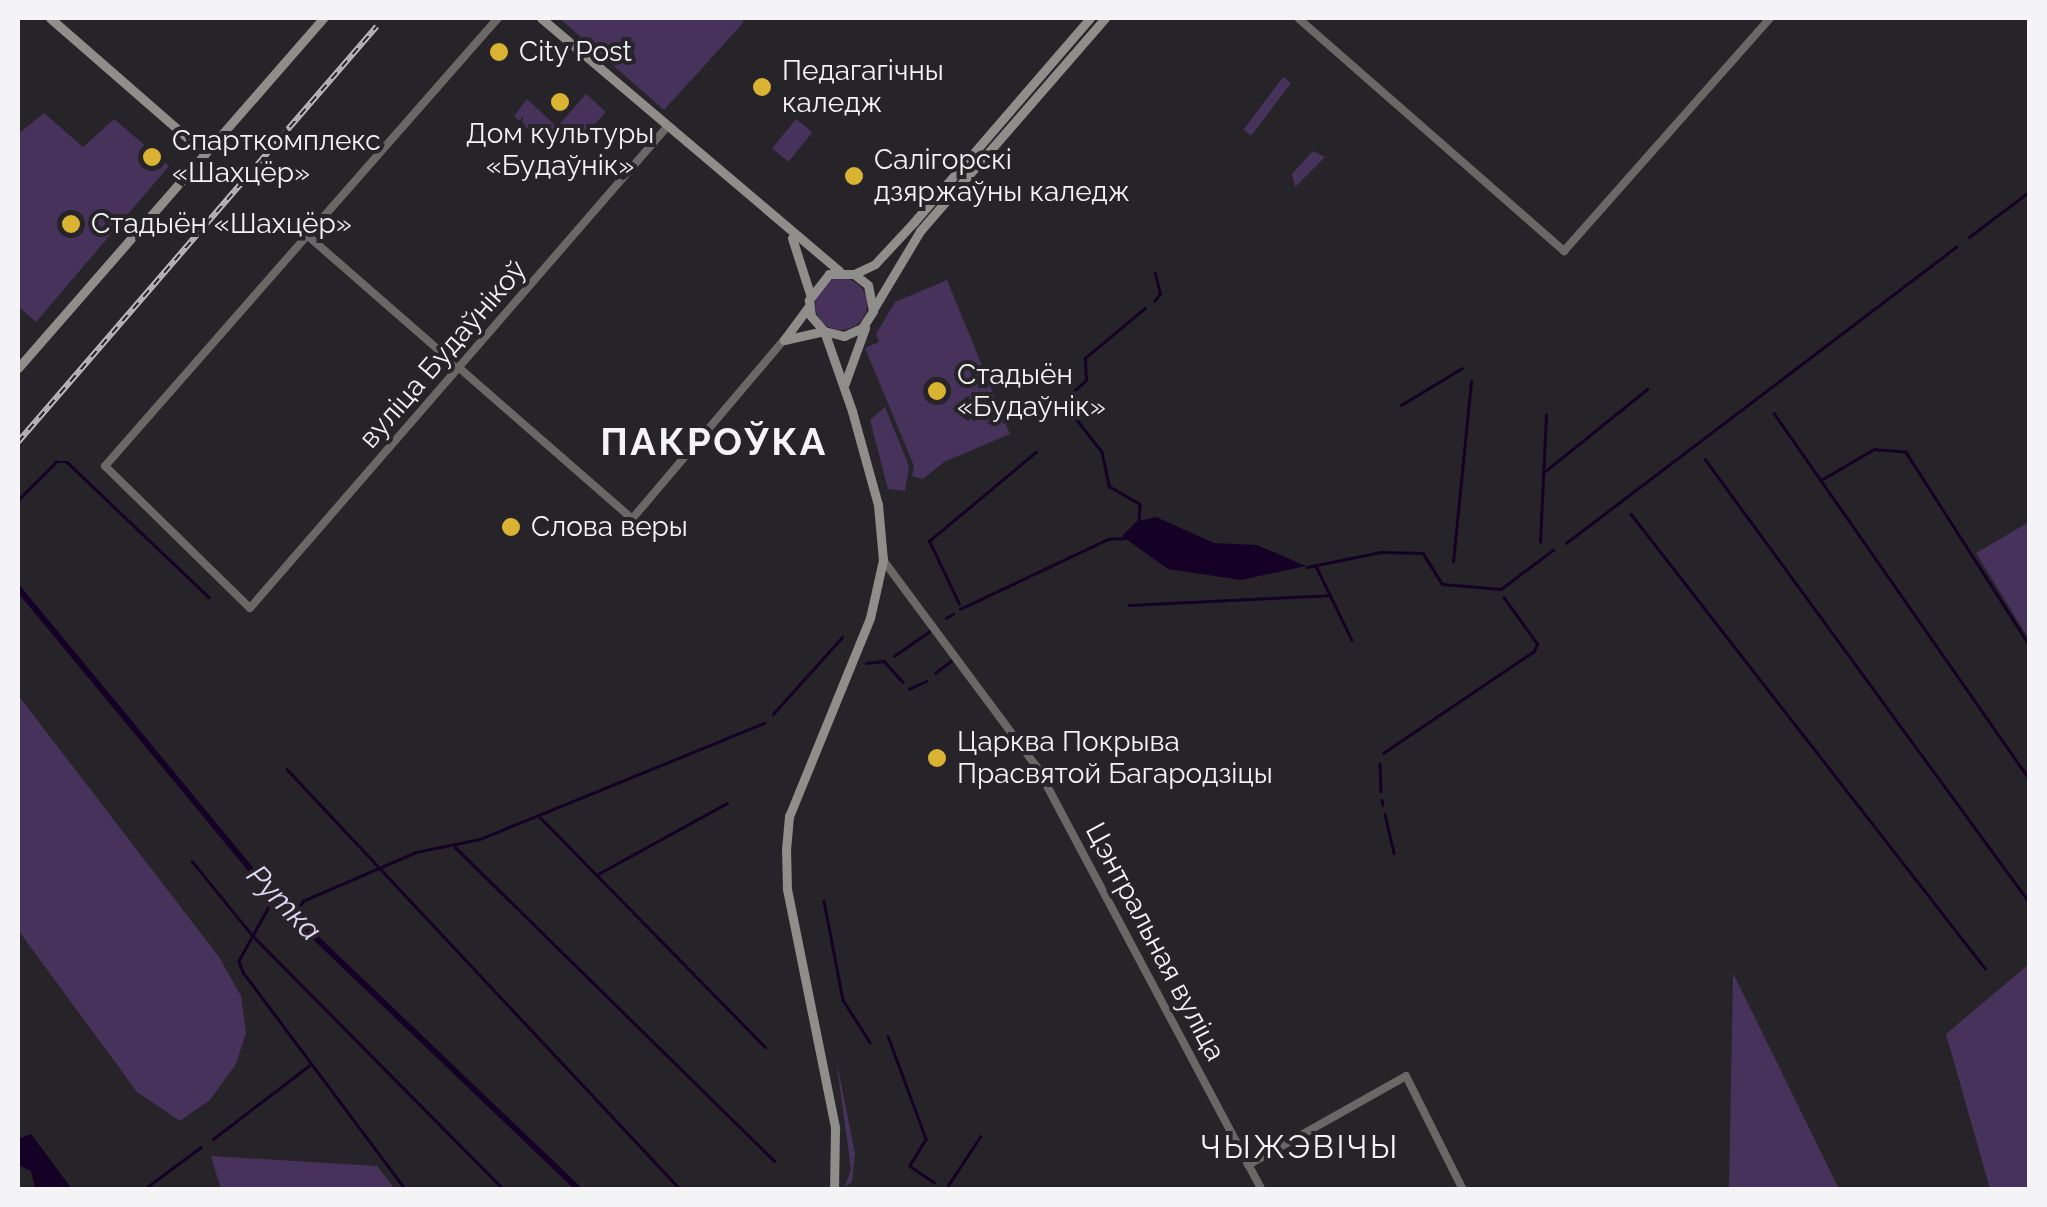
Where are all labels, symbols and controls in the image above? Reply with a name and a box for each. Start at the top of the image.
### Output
place label: City Post [519,35,633,69]
marker: City Post [488,41,510,63]
place label: Педагагічны каледж [782,54,944,120]
marker: Педагагічны каледж [751,76,773,98]
marker: Дом культуры «Будаўнік» [549,91,571,113]
place label: Дом культуры «Будаўнік» [466,117,654,183]
place label: Спарткомплекс «Шахцёр» [172,124,381,190]
place label: Салігорскі дзяржаўны каледж [874,143,1130,209]
marker: Спарткомплекс «Шахцёр» [141,146,163,168]
marker: Салігорскі дзяржаўны каледж [843,165,865,187]
place label: Стадыён «Шахцёр» [91,207,352,241]
marker: Стадыён «Шахцёр» [60,213,82,235]
street label: вуліца Будаўнікоў [352,253,534,455]
place label: Стадыён «Будаўнік» [957,358,1106,424]
marker: Стадыён «Будаўнік» [926,380,948,402]
district label: ПАКРОЎКА [600,419,828,465]
place label: Слова веры [531,510,688,544]
marker: Слова веры [500,516,522,538]
place label: Царква Покрыва Прасвятой Багародзіцы [957,725,1273,791]
marker: Царква Покрыва Прасвятой Багародзіцы [926,747,948,769]
street label: Цэнтральная вуліца [1078,817,1232,1067]
water label: Рутка [239,858,329,948]
district label: ЧЫЖЭВІЧЫ [1200,1128,1400,1166]

